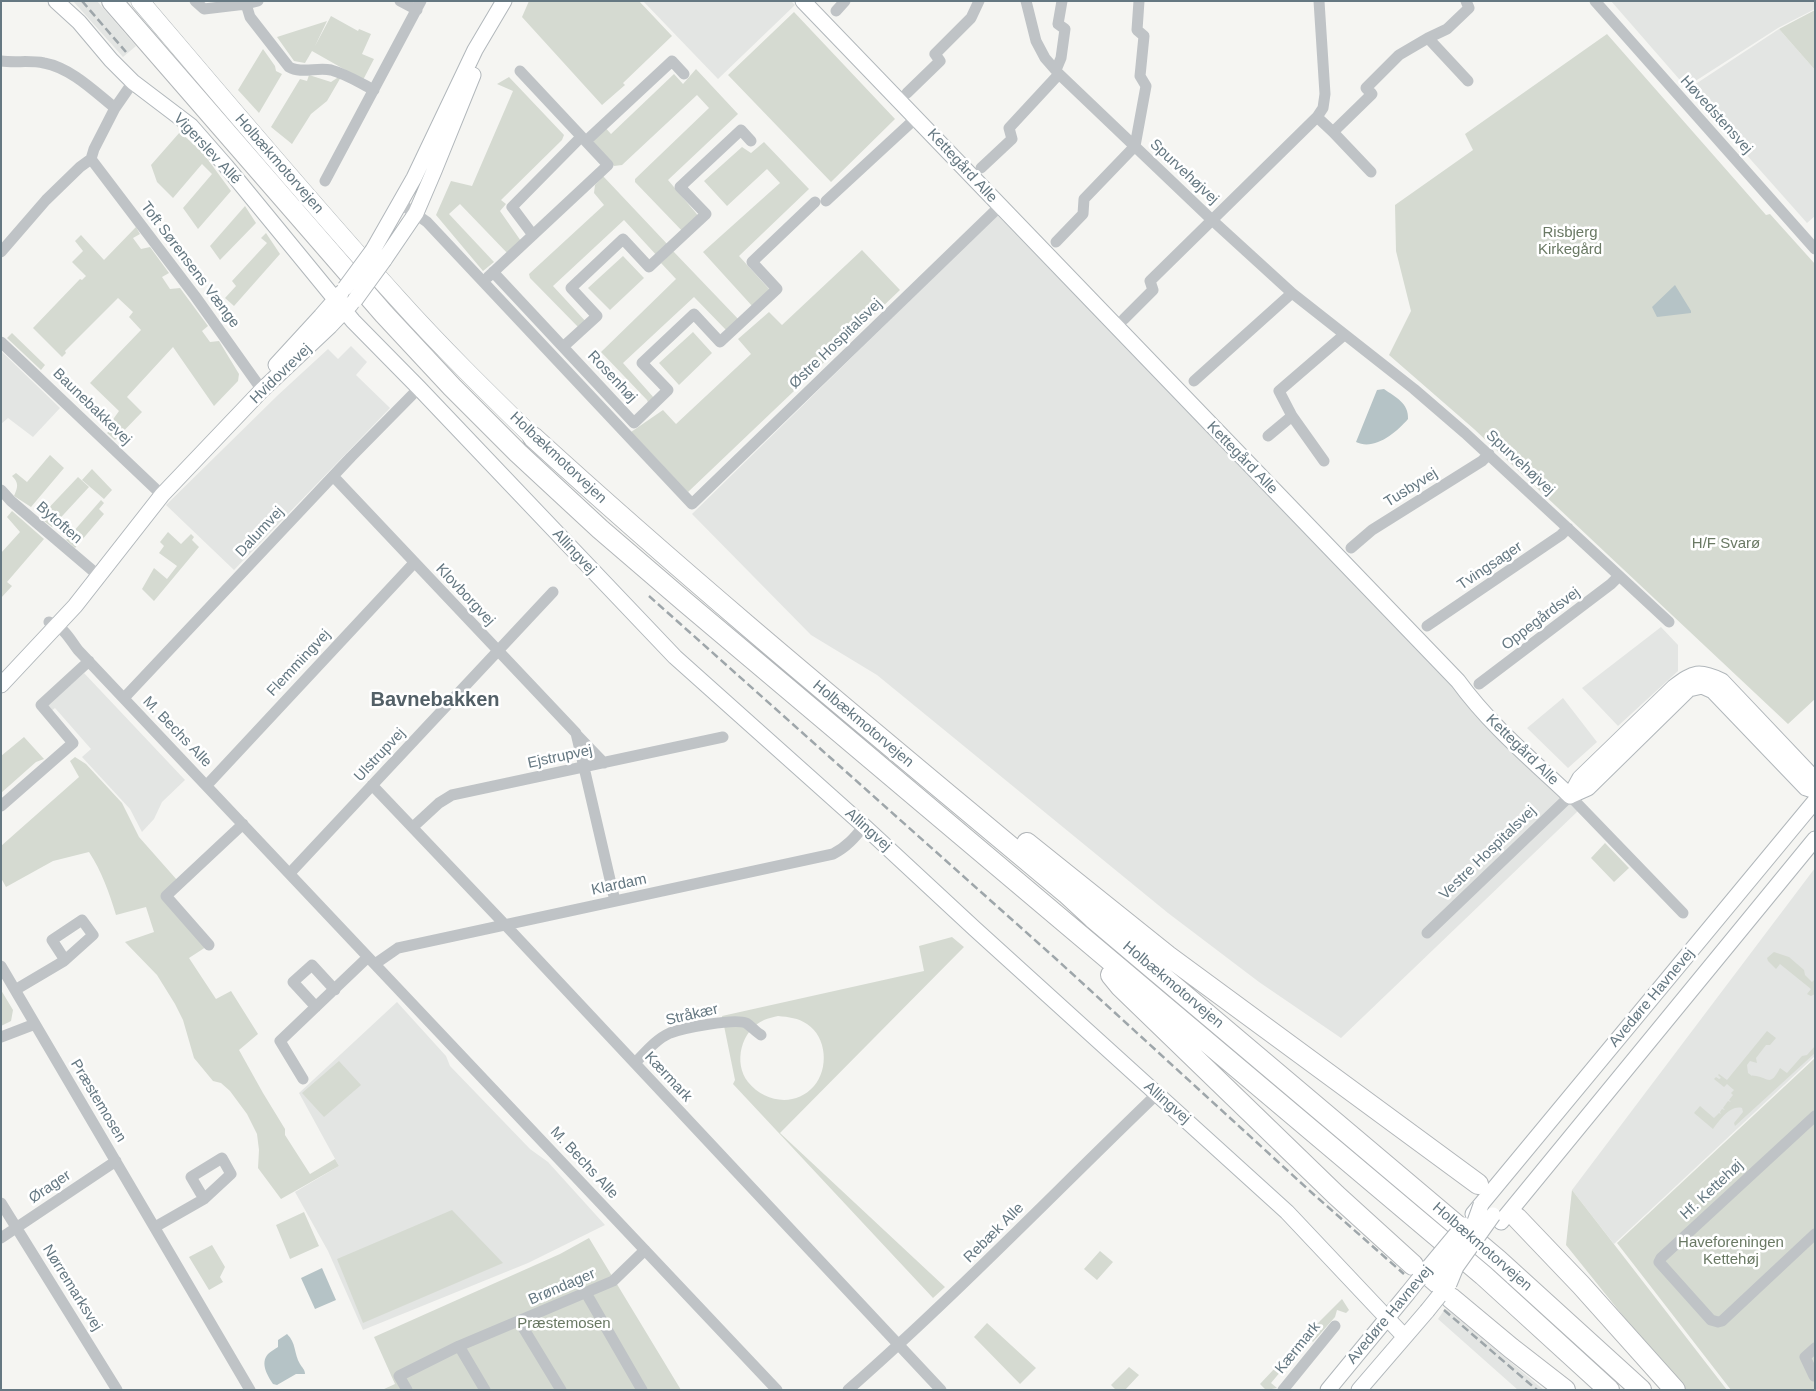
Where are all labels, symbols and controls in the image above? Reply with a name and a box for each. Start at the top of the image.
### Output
street label: Høvedstensvej [1676,72,1756,158]
street label: Vigerslev Allé [170,110,244,188]
street label: Holbækmotorvejen [231,111,327,217]
street label: Kettegård Alle [923,125,1001,207]
street label: Spurvehøjvej [1146,136,1222,208]
street label: Toft Sørensens Vænge [137,198,243,332]
park label: Risbjerg Kirkegård [1538,224,1602,259]
street label: Østre Hospitalsvej [786,295,886,393]
street label: Hvidovrevej [247,340,315,408]
street label: Rosenhøj [584,347,640,407]
street label: Baunebakkevej [49,365,135,449]
street label: Holbækmotorvejen [506,408,610,508]
street label: Kettegård Alle [1203,418,1281,498]
street label: Spurvehøjvej [1482,427,1558,499]
street label: Tusbyvej [1381,465,1441,511]
street label: Bytoften [32,498,86,548]
street label: Dalumvej [232,503,288,561]
street label: Allingvej [548,525,600,579]
park label: H/F Svarø [1692,535,1760,553]
street label: Tvingsager [1454,538,1526,594]
street label: Klovborgvej [432,560,498,630]
street label: Oppegårdsvej [1498,584,1584,654]
street label: Flemmingvej [263,626,335,700]
street label: Holbækmotorvejen [809,677,917,771]
district label: Bavnebakken [371,688,499,712]
street label: M. Bechs Alle [139,693,215,771]
street label: Kettegård Alle [1482,711,1562,789]
street label: Ulstrupvej [351,724,409,786]
street label: Ejstrupvej [526,741,594,773]
street label: Vestre Hospitalsvej [1436,802,1540,904]
street label: Allingvej [841,805,895,855]
street label: Klardam [590,870,648,900]
street label: Holbækmotorvejen [1119,938,1227,1032]
street label: Avedøre Havnevej [1606,945,1698,1051]
street label: Stråkær [664,1000,720,1030]
street label: Kærmark [640,1048,696,1106]
street label: Præstemosen [66,1056,130,1146]
street label: Allingvej [1140,1078,1194,1128]
street label: M. Bechs Alle [546,1123,622,1203]
street label: Hf. Kettehøj [1677,1156,1747,1224]
street label: Ørager [26,1166,74,1208]
street label: Rebæk Alle [960,1199,1028,1267]
street label: Holbækmotorvejen [1429,1199,1535,1295]
park label: Haveforeningen Kettehøj [1678,1234,1784,1269]
street label: Nørremarksvej [38,1242,106,1334]
street label: Avedøre Havnevej [1344,1262,1436,1368]
street label: Brøndager [526,1265,598,1309]
park label: Præstemosen [517,1315,611,1333]
street label: Kærmark [1272,1318,1324,1378]

